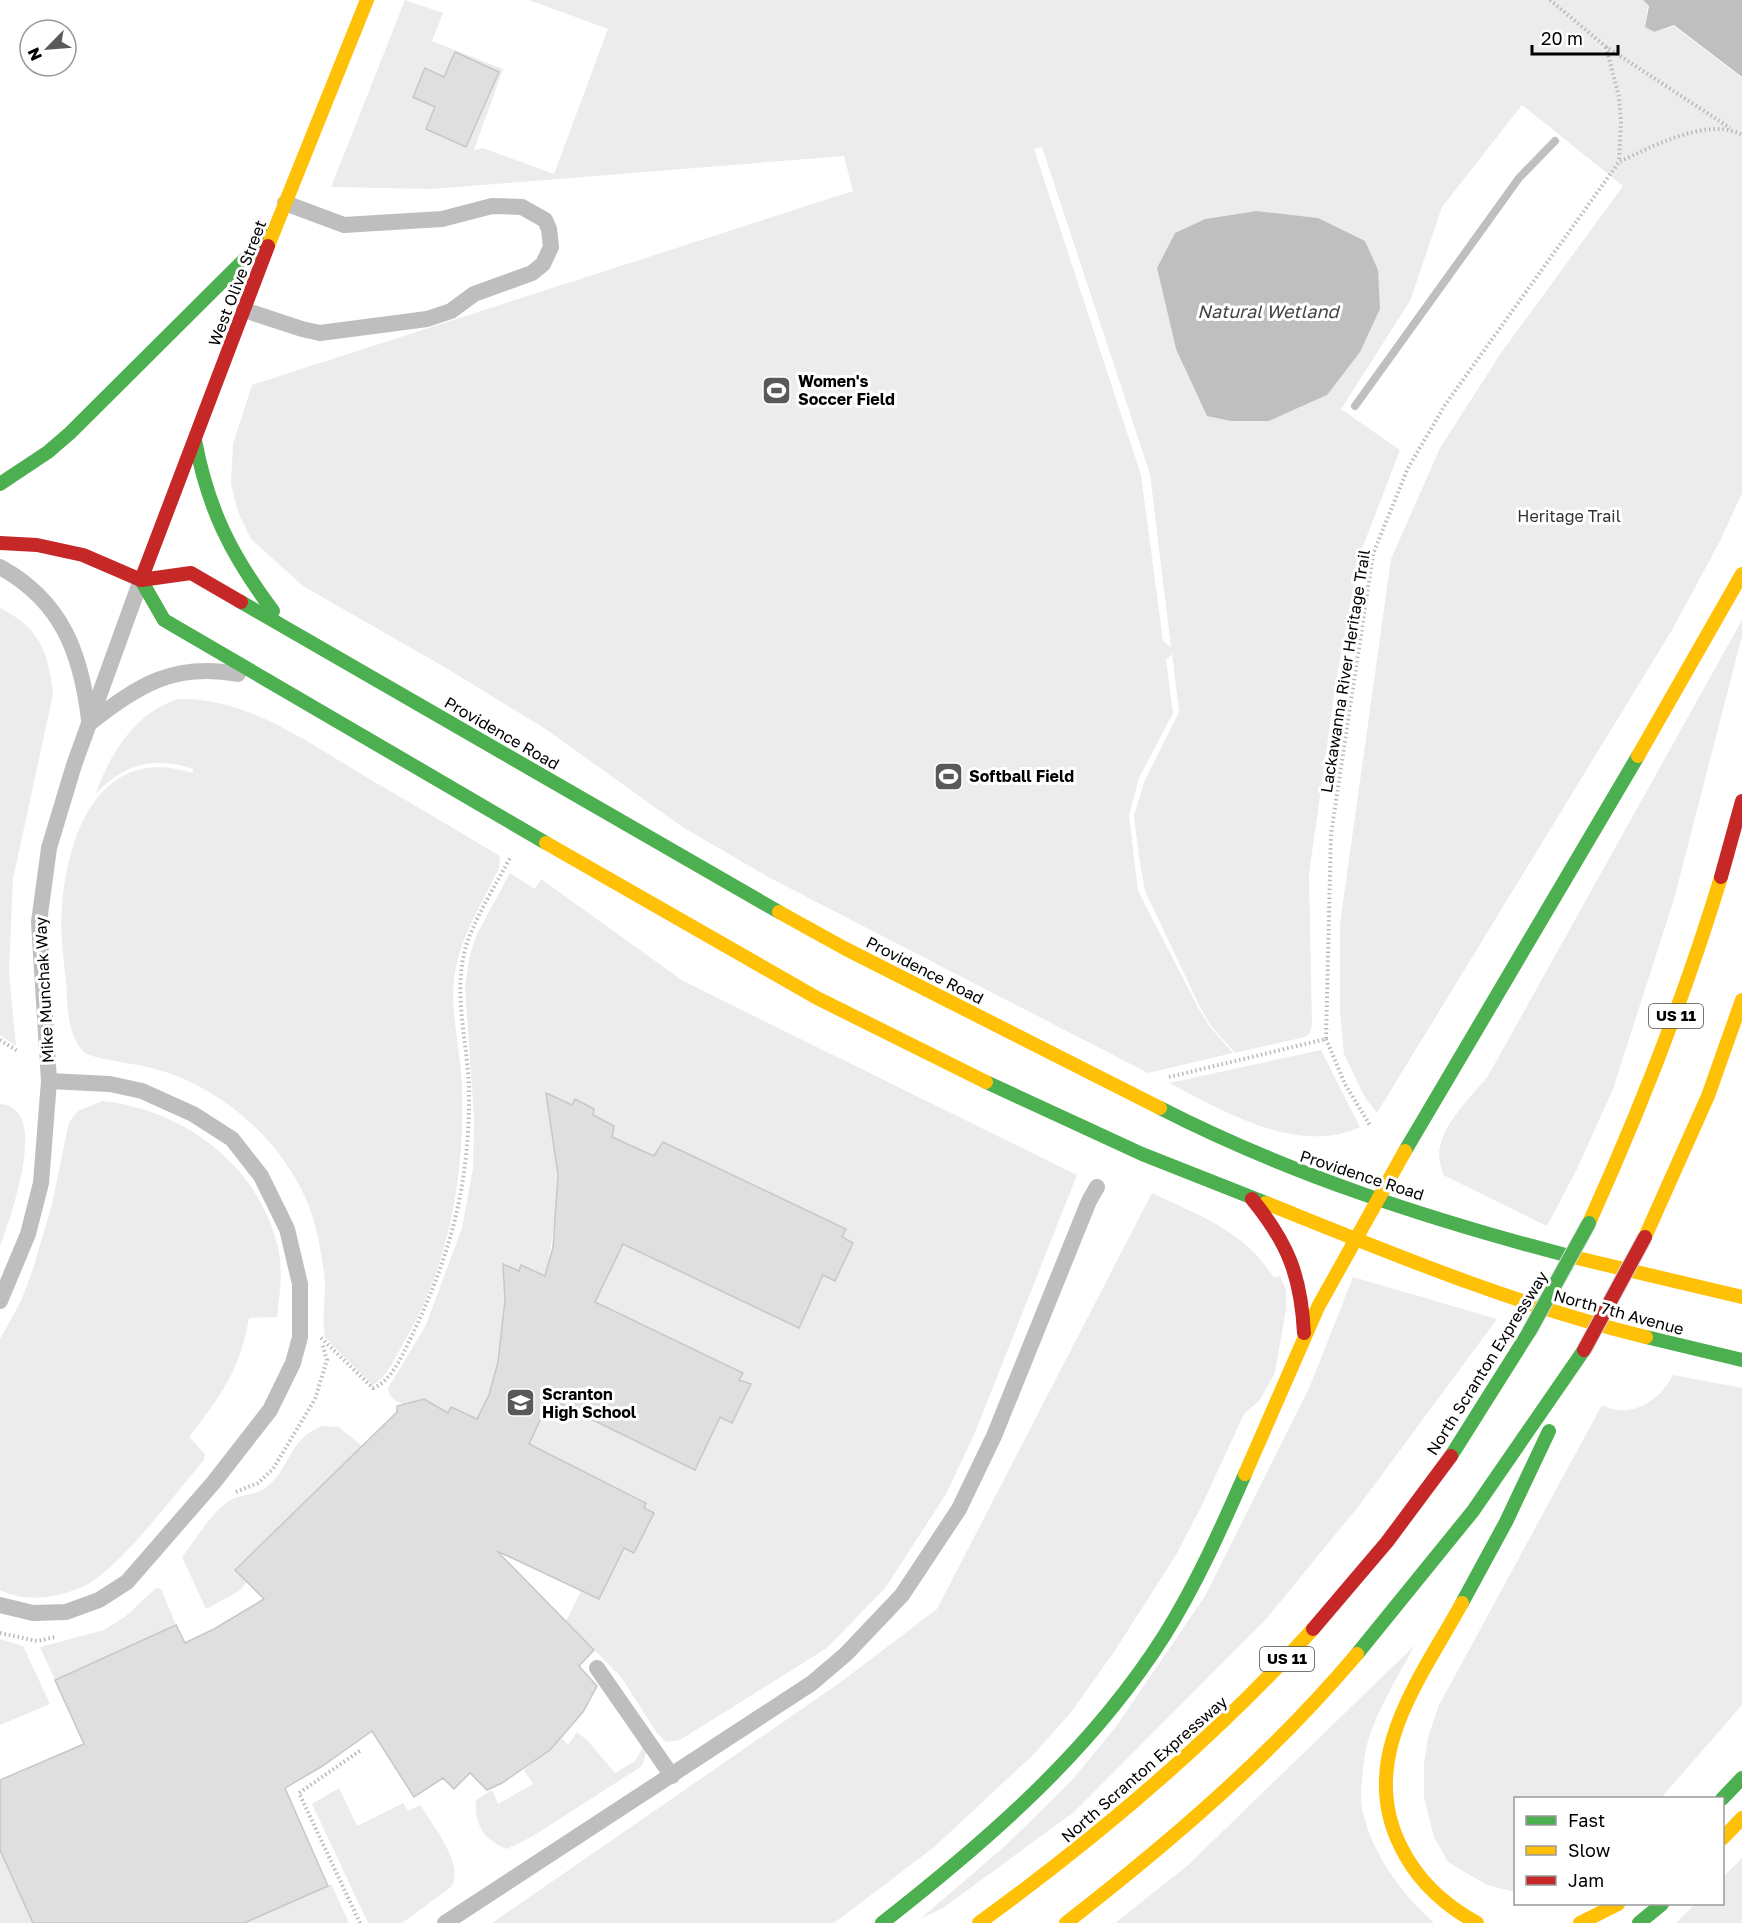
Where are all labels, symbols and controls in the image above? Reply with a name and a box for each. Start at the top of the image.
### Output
north arrow [18,18,78,78]
scale bar [1532,18,1618,56]
text: 20 m [1541,27,1583,49]
text: N [23,45,46,64]
street label: West Olive Street [204,217,270,349]
water label: Natural Wetland [1197,300,1341,322]
place label: Women's Soccer Field [798,371,895,409]
sports icon: Women's Soccer Field [761,374,793,406]
park label: Heritage Trail [1517,506,1621,526]
street label: Lackawanna River Heritage Trail [1316,548,1374,794]
street label: Providence Road [441,692,563,774]
sports icon: Softball Field [932,760,964,792]
place label: Softball Field [969,766,1074,786]
street label: Mike Munchak Way [30,916,58,1064]
street label: Providence Road [863,932,987,1008]
road number: US 11 [1649,1004,1703,1028]
street label: Providence Road [1297,1146,1427,1204]
street label: North Scranton Expressway [1422,1267,1552,1459]
street label: North 7th Avenue [1552,1285,1686,1339]
place label: Scranton High School [542,1384,637,1422]
school or university icon: Scranton High School [505,1387,537,1419]
road number: US 11 [1260,1647,1314,1671]
street label: North Scranton Expressway [1057,1691,1231,1846]
legend [1514,1797,1724,1905]
text: Fast [1568,1809,1605,1831]
text: Slow [1568,1839,1611,1861]
text: Jam [1568,1869,1604,1891]

